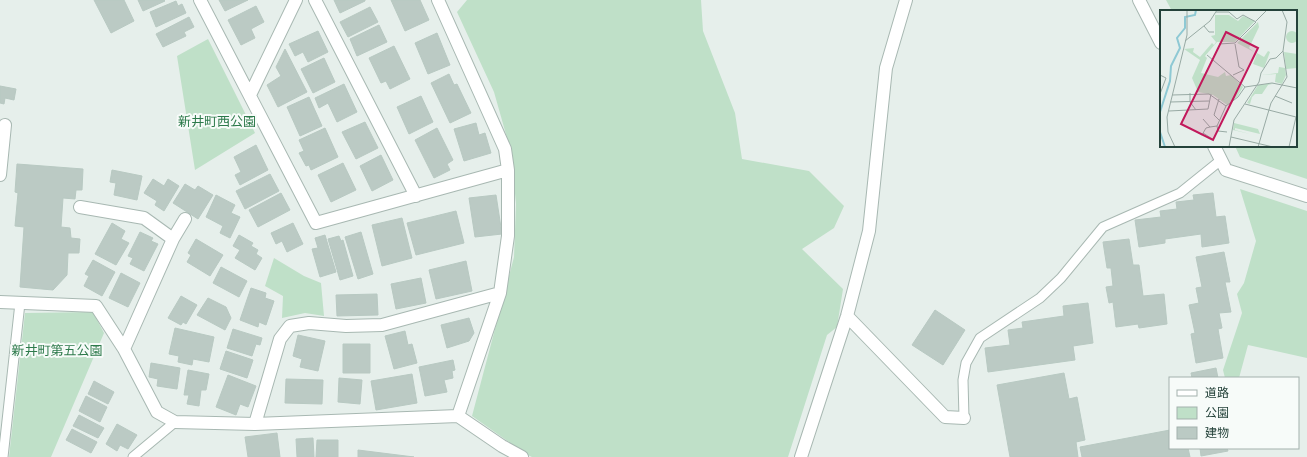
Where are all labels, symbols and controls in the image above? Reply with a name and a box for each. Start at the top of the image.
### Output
inset map [1160,10,1297,147]
park label: 新井町西公園 [178,113,256,129]
park label: 新井町第五公園 [11,342,103,358]
legend [1169,377,1299,449]
text: 道路 [1205,385,1229,399]
text: 公園 [1205,405,1229,419]
text: 建物 [1205,425,1229,439]

